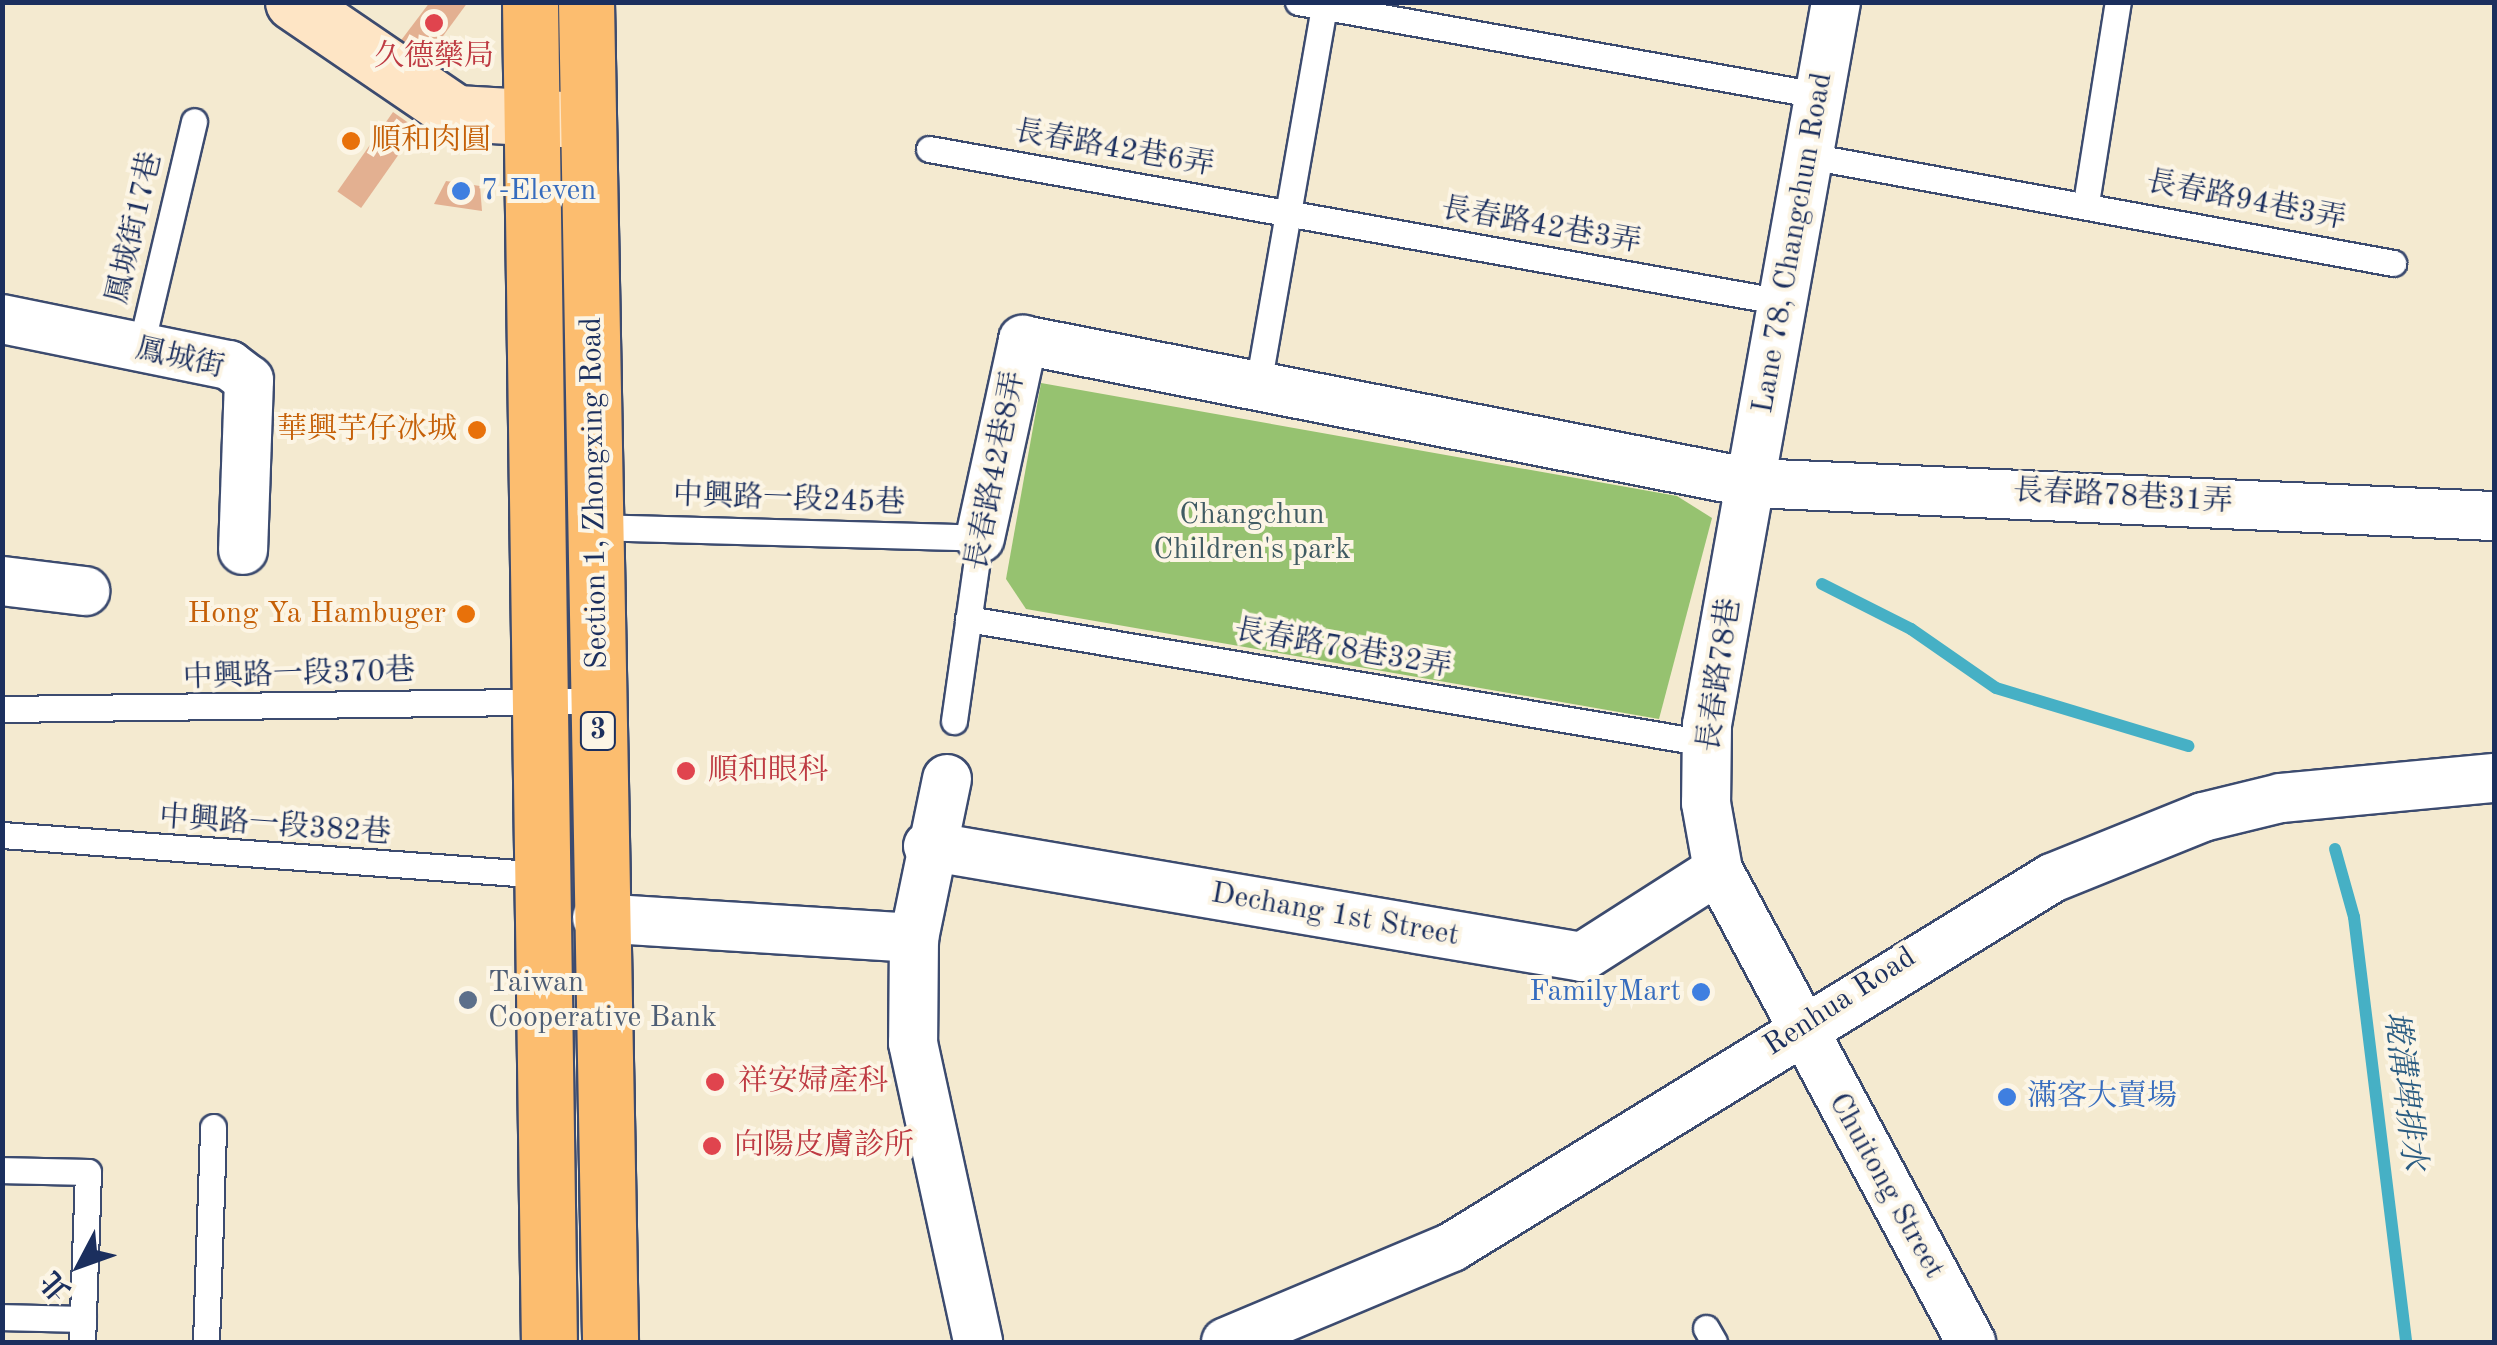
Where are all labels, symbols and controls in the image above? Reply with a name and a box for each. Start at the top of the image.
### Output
marker: 久德藥局 [423,12,445,34]
place label: 久德藥局 [374,39,494,75]
street label: Lane 78, Changchun Road [1745,70,1841,416]
street label: 長春路42巷6弄 [1011,114,1217,184]
place label: 順和肉圓 [371,123,491,159]
marker: 順和肉圓 [340,130,362,152]
street label: 鳳城街17巷 [100,149,170,307]
street label: 長春路94巷3弄 [2143,164,2349,238]
place label: 7-Eleven [481,173,597,209]
marker: 7-Eleven [450,180,472,202]
street label: 長春路42巷3弄 [1438,191,1644,261]
street label: Section 1, Zhongxing Road [574,317,616,669]
street label: 鳳城街 [132,331,228,387]
street label: 長春路42巷8弄 [959,368,1033,574]
place label: 華興芋仔冰城 [277,412,457,448]
marker: 華興芋仔冰城 [466,419,488,441]
street label: 長春路78巷31弄 [2012,473,2234,521]
street label: 中興路一段245巷 [672,478,906,522]
park label: Changchun Children's park [1153,497,1351,568]
place label: Hong Ya Hambuger [188,596,446,632]
street label: 長春路78巷 [1691,596,1749,754]
marker: Hong Ya Hambuger [455,603,477,625]
street label: 長春路78巷32弄 [1232,612,1454,686]
street label: 中興路一段370巷 [182,653,416,697]
road number: 3 [578,708,618,754]
place label: 順和眼科 [708,753,828,789]
marker: 順和眼科 [673,758,699,784]
street label: 中興路一段382巷 [158,800,392,852]
street label: Dechang 1st Street [1208,875,1462,955]
street label: Renhua Road [1757,940,1923,1064]
place label: Taiwan Cooperative Bank [488,965,717,1036]
place label: FamilyMart [1529,974,1681,1010]
marker: FamilyMart [1690,981,1712,1003]
marker: Taiwan Cooperative Bank [457,989,479,1011]
water label: 墘溝埤排水 [2374,1009,2432,1173]
place label: 祥安婦產科 [738,1064,888,1100]
marker: 祥安婦產科 [702,1069,728,1095]
place label: 滿客大賣場 [2027,1079,2177,1115]
marker: 滿客大賣場 [1996,1086,2018,1108]
street label: Chuitong Street [1820,1087,1952,1285]
place label: 向陽皮膚診所 [734,1128,914,1164]
marker: 向陽皮膚診所 [699,1133,725,1159]
north arrow [30,1215,130,1315]
text: 北 [38,1265,77,1304]

